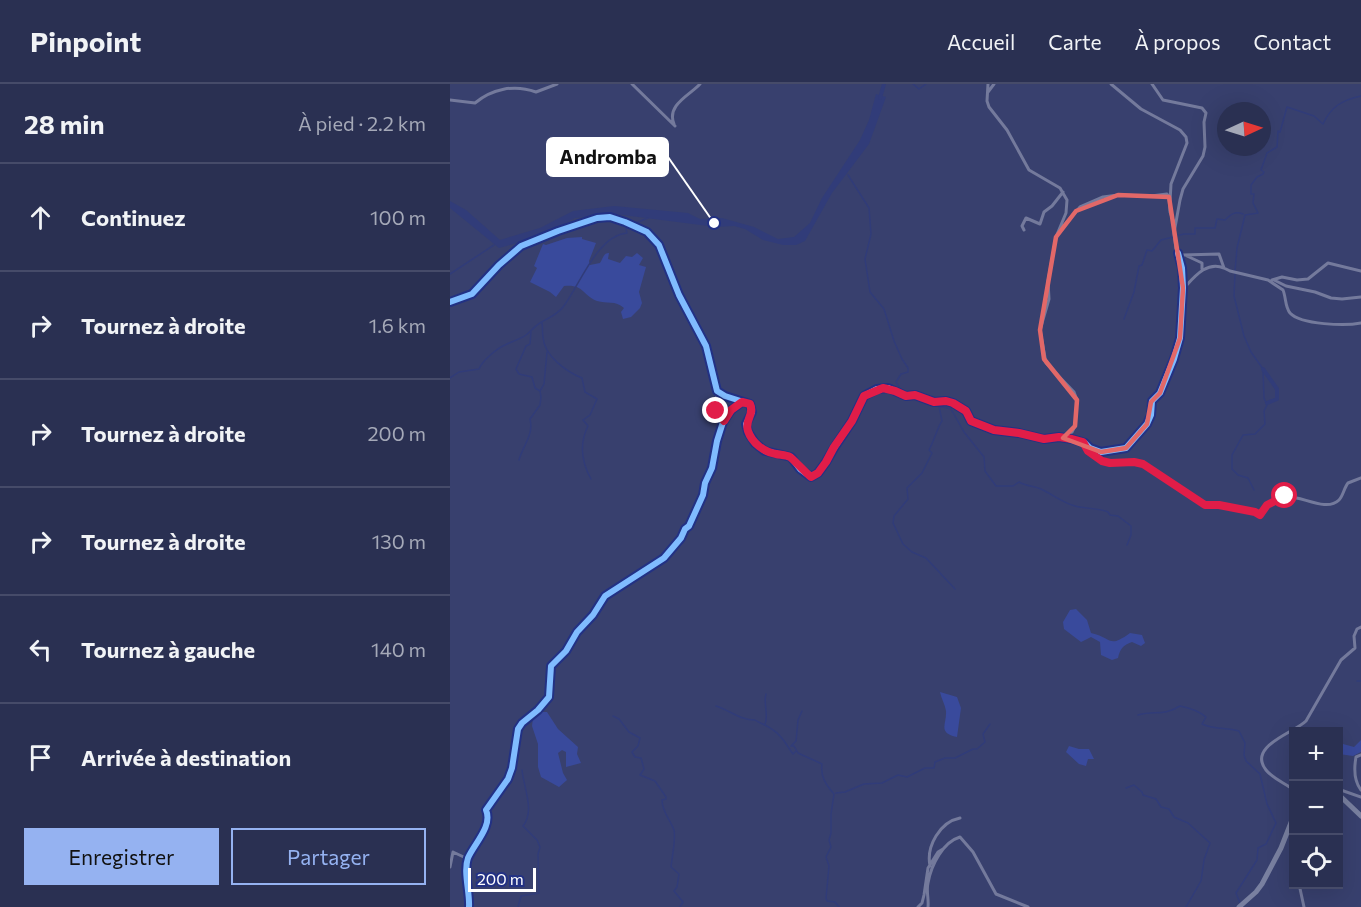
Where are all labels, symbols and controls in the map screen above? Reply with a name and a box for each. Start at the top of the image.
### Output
text: Pinpoint [30,24,141,58]
text: Accueil [947,29,1015,54]
text: Carte [1048,29,1102,54]
text: À propos [1135,29,1220,54]
text: Contact [1253,29,1331,54]
north arrow [1217,102,1271,156]
text: 28 min [24,108,105,139]
text: À pied · 2.2 km [298,111,426,135]
callout: Andromba [547,138,668,176]
text: Andromba [559,144,657,168]
icon: ahead [24,201,57,234]
text: Continuez [81,204,186,231]
text: 100 m [370,205,426,229]
icon: right [24,309,57,342]
text: Tournez à droite [81,312,246,339]
text: 1.6 km [369,313,426,337]
route end [702,397,728,423]
icon: right [24,417,57,450]
text: Tournez à droite [81,420,246,447]
text: 200 m [368,421,426,445]
route start [1271,482,1297,508]
icon: right [24,525,57,558]
text: Tournez à droite [81,528,246,555]
text: 130 m [372,529,426,553]
icon: left [24,633,57,666]
text: Tournez à gauche [81,636,255,663]
text: 140 m [371,637,426,661]
map controls [1289,727,1343,889]
button: + [1289,727,1343,781]
icon: arrive [24,741,57,774]
text: Arrivée à destination [81,744,291,771]
button: − [1289,781,1343,835]
button: Enregistrer [24,828,219,885]
button: Partager [231,828,426,885]
button: locate [1289,835,1343,889]
scale bar [468,865,536,892]
text: 200 m [477,869,524,888]

